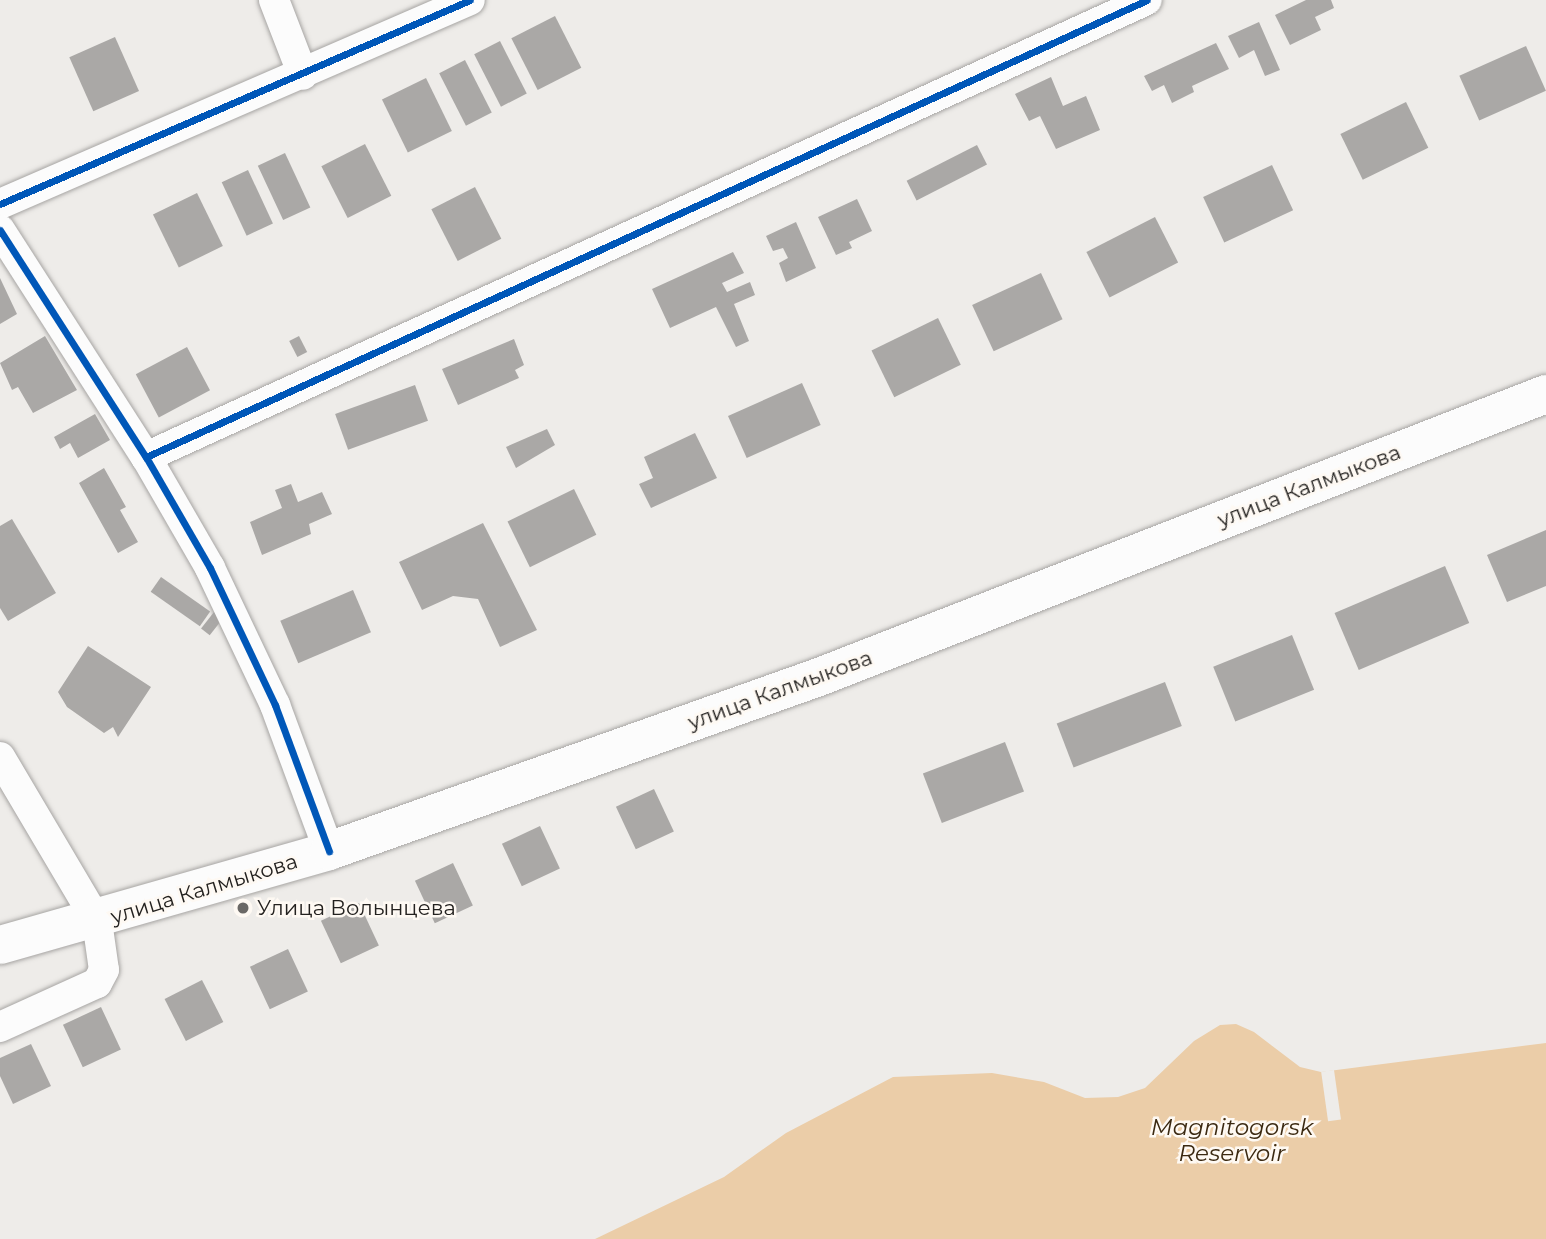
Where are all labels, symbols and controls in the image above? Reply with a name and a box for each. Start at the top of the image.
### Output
street label: улица Калмыкова [1214,439,1404,533]
street label: улица Калмыкова [684,645,876,735]
street label: улица Калмыкова [107,849,301,929]
place label: Улица Волынцева [257,895,456,921]
marker: Улица Волынцева [235,900,251,916]
water label: Magnitogorsk Reservoir [1151,1113,1313,1167]

